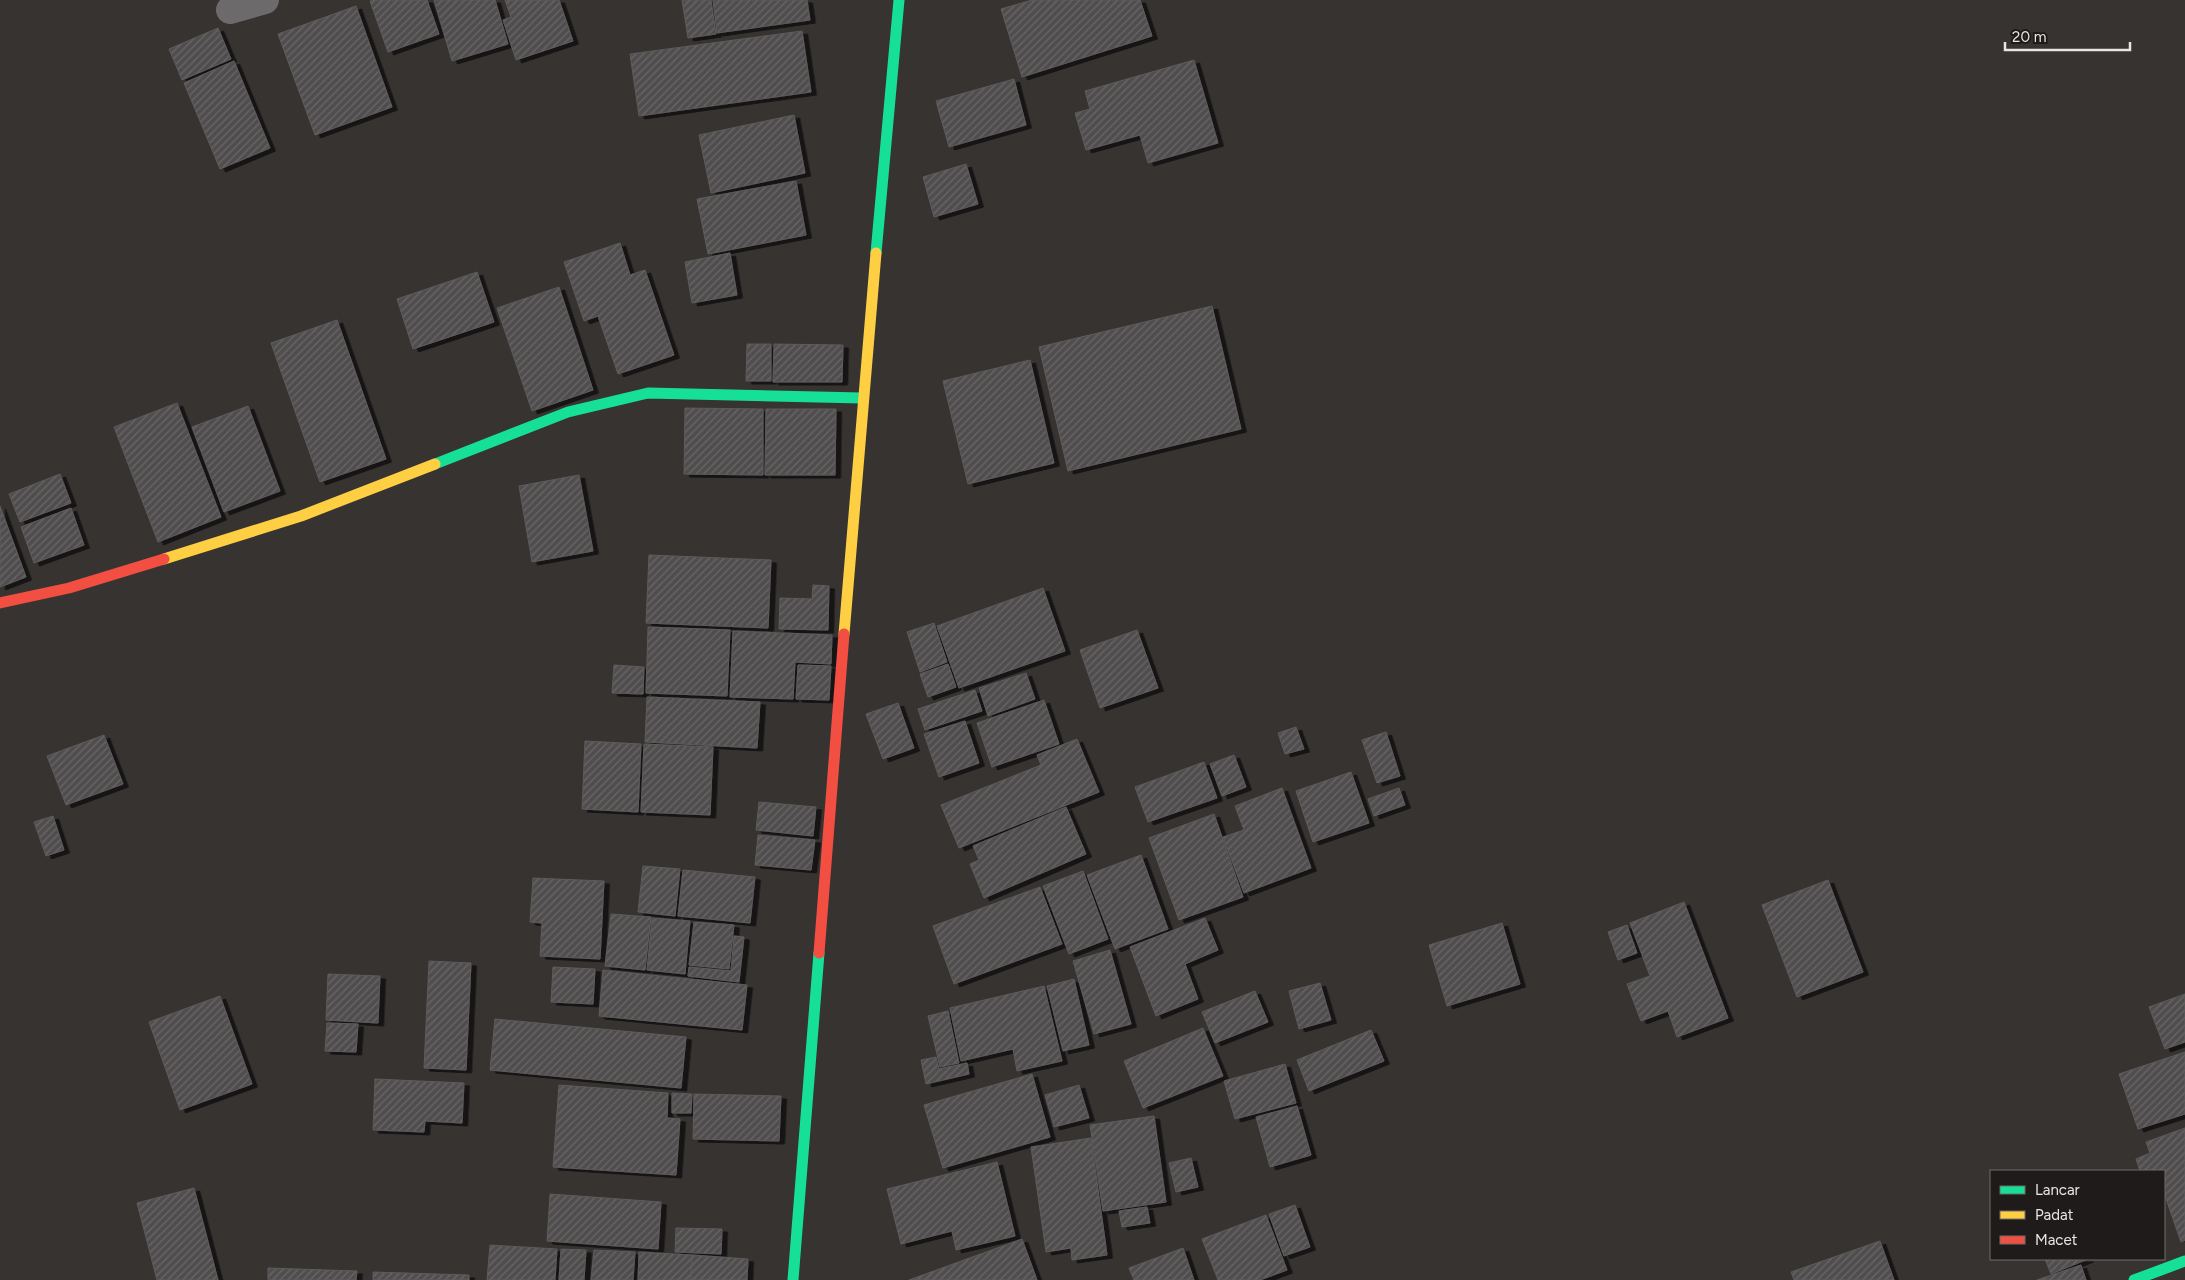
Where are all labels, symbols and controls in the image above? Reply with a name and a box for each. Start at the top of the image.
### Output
scale bar [2005,20,2130,52]
text: 20 m [2012,28,2046,46]
legend [1990,1170,2165,1260]
text: Lancar [2035,1181,2080,1199]
text: Padat [2035,1206,2074,1224]
text: Macet [2035,1231,2078,1249]

